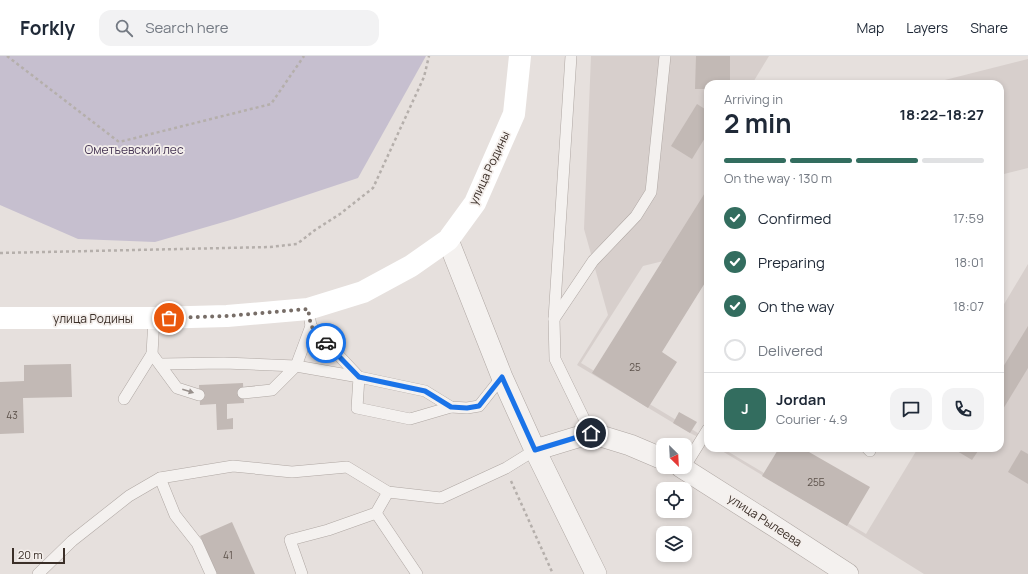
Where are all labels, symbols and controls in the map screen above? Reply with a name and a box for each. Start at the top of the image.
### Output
search box [99,10,379,46]
text: Forkly [20,15,75,41]
icon: search [113,17,135,39]
text: Search here [145,17,229,38]
text: Map [856,18,884,37]
text: Layers [906,18,948,37]
text: Share [970,18,1008,37]
text: Arriving in [724,90,783,108]
text: 18:22–18:27 [899,104,984,125]
text: 2 min [724,105,792,141]
street label: улица Родины [464,128,514,208]
park label: Ометьевский лес [84,141,184,158]
text: On the way · 130 m [724,169,832,187]
icon: check [724,207,746,229]
text: Confirmed [758,208,831,229]
text: 17:59 [953,209,984,227]
icon: check [724,251,746,273]
text: Preparing [758,252,825,273]
text: 18:01 [954,253,984,271]
icon: check [724,295,746,317]
text: On the way [758,296,834,317]
text: 18:07 [953,297,984,315]
pin [152,301,186,335]
icon: bag [158,307,180,329]
street label: улица Родины [53,310,133,327]
courier [306,323,346,363]
icon: car [315,332,337,354]
text: Delivered [758,340,823,361]
house number: 25 [629,360,641,374]
one-way arrow [182,388,194,394]
button: chat [890,388,932,430]
button: phone [942,388,984,430]
text: Jordan [776,389,826,410]
text: J [741,398,749,419]
house number: 43 [6,408,18,422]
text: Courier · 4.9 [776,410,848,428]
pin [574,416,608,450]
icon: home [580,422,602,444]
north arrow [656,438,692,474]
map controls [656,438,692,562]
house number: 25Б [807,475,825,489]
button: locate [656,482,692,518]
street label: улица Рылеева [724,490,806,550]
button: layers [656,526,692,562]
scale bar [12,546,65,565]
text: 20 m [18,547,43,562]
house number: 41 [223,548,233,562]

